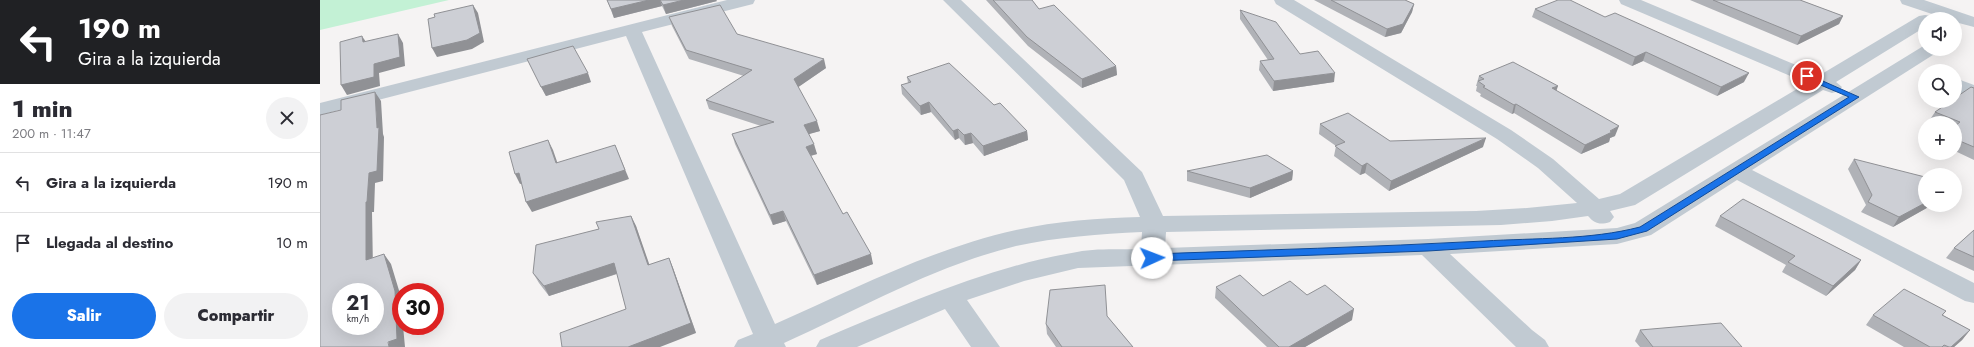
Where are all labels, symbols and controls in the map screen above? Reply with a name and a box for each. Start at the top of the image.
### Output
text: 190 m [78,8,161,49]
map controls [1918,12,1962,212]
button: sound [1918,12,1962,56]
icon: left [12,16,64,68]
text: Gira a la izquierda [78,46,221,72]
pin [1790,59,1824,93]
button: search [1918,64,1962,108]
icon: arrive [1796,65,1818,87]
text: 1 min [12,91,73,126]
button: close [266,97,308,139]
button: + [1918,116,1962,160]
text: 200 m · 11:47 [12,124,91,143]
button: − [1918,168,1962,212]
icon: left [12,172,34,194]
text: Gira a la izquierda [46,172,176,194]
text: 190 m [267,172,308,194]
icon: arrive [12,232,34,254]
text: Llegada al destino [46,232,173,254]
text: 10 m [276,232,308,254]
position arrow [1131,237,1173,279]
speed limit sign: 30 [392,283,444,335]
text: 21 [346,289,370,318]
button: Salir [12,293,156,339]
button: Compartir [164,293,308,339]
text: km/h [347,311,369,326]

